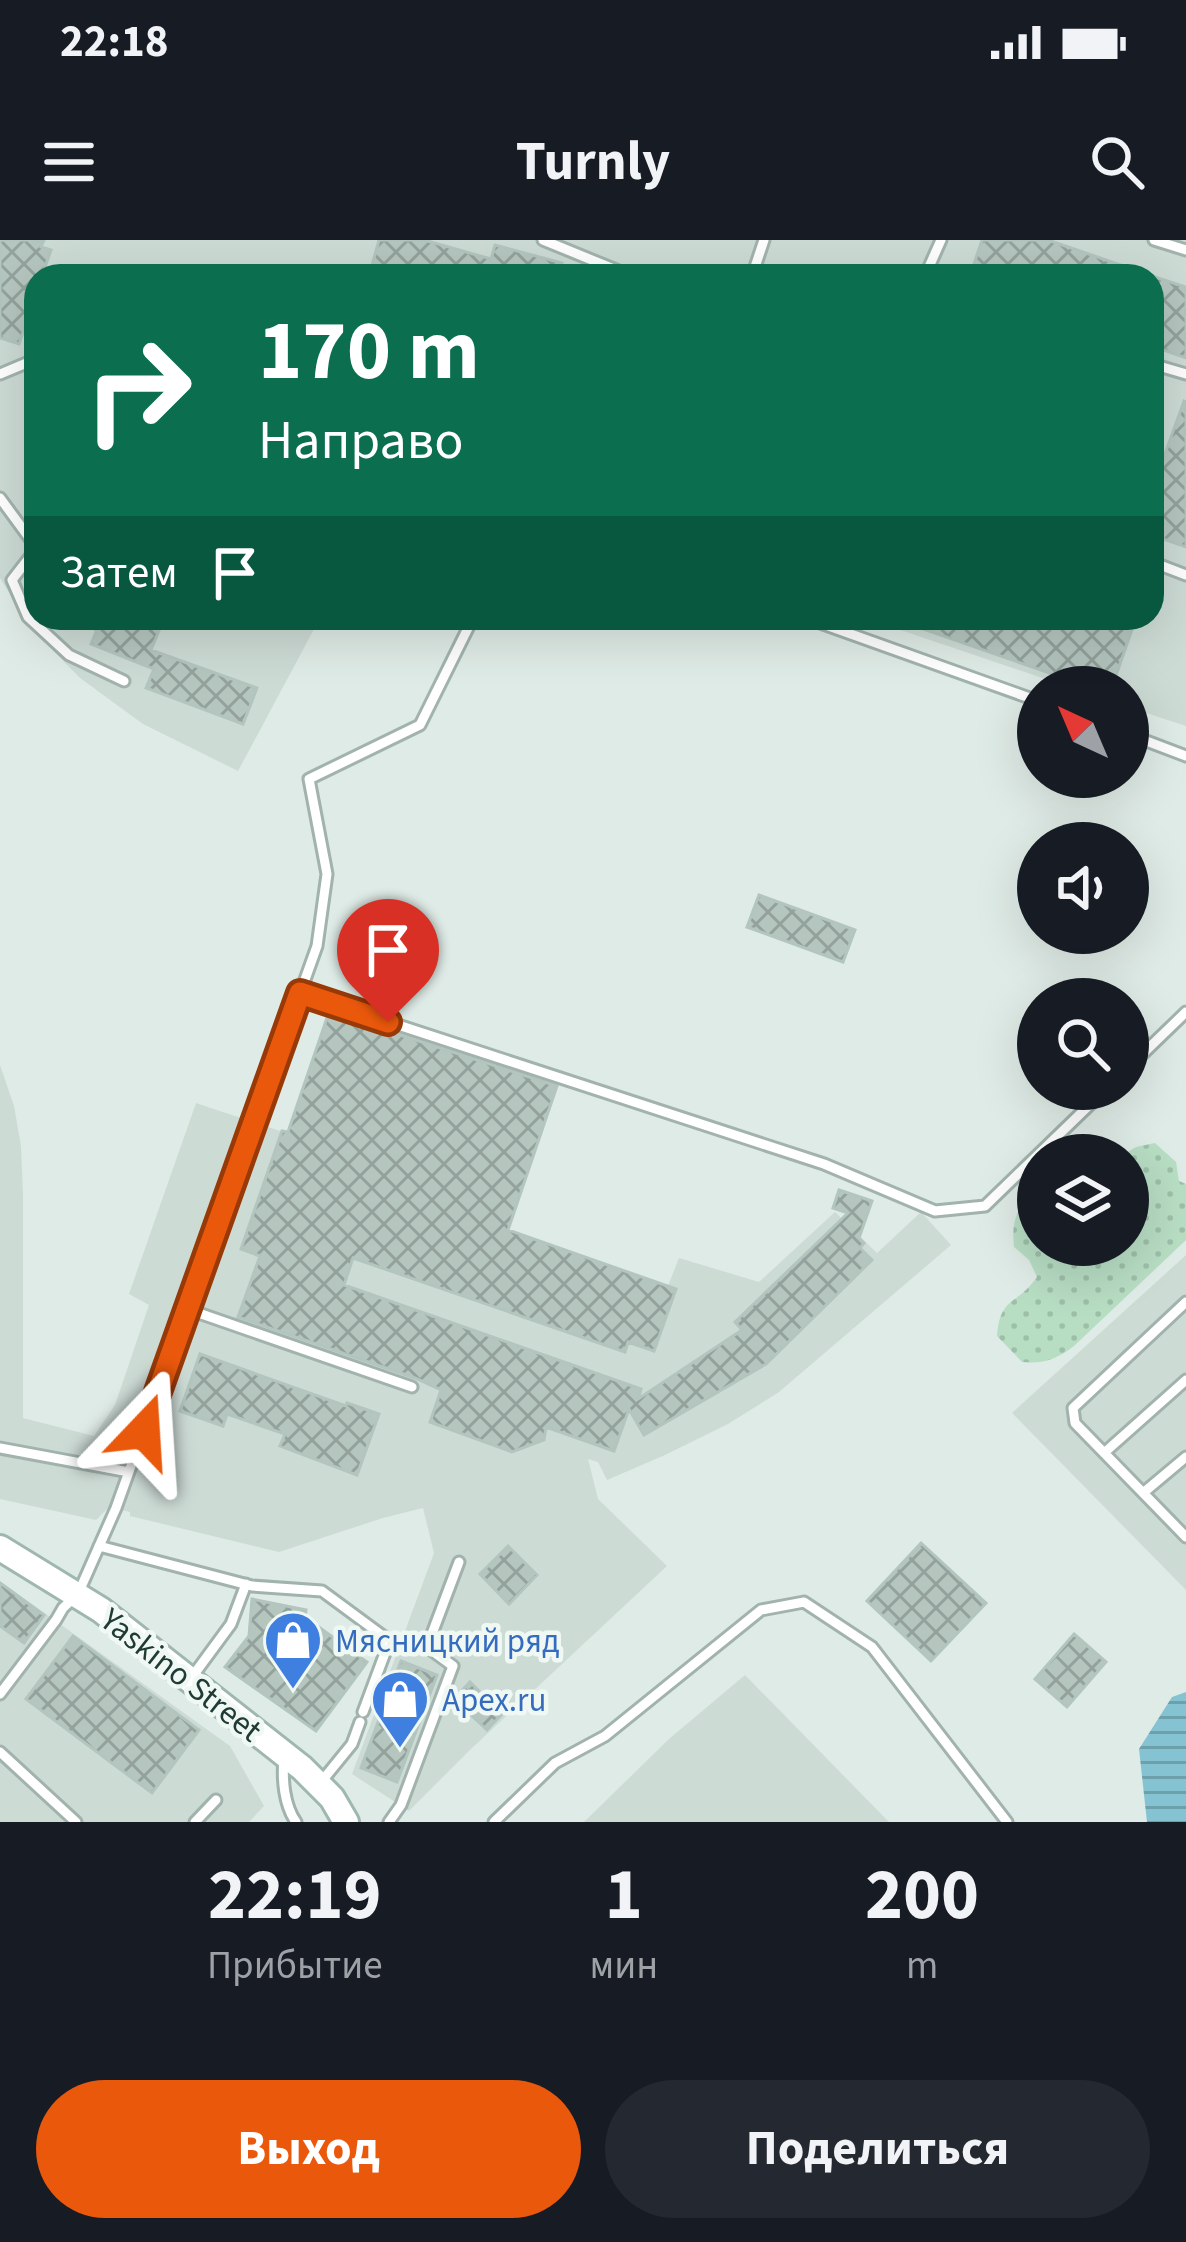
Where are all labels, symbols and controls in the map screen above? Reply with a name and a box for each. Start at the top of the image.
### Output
text: 22:18 [60,10,169,74]
text: Turnly [516,124,670,201]
icon: menu [36,129,102,195]
icon: search [1084,129,1150,195]
text: 170 m [258,292,480,412]
icon: right [60,312,216,468]
text: Направо [258,403,463,480]
icon: arrive [202,540,268,606]
text: Затем [60,541,178,605]
north arrow [1017,666,1149,798]
map controls [1017,666,1149,1266]
button: sound [1017,822,1149,954]
pin [337,899,439,1022]
icon: arrive [355,917,421,983]
button: search [1017,978,1149,1110]
button: layers [1017,1134,1149,1266]
position arrow [81,1368,207,1494]
street label: Yaskino Street [90,1596,272,1753]
shop icon: Мясницкий ряд [262,1609,324,1691]
place label: Мясницкий ряд [335,1618,560,1665]
shop icon: Apex.ru [369,1668,431,1750]
place label: Apex.ru [442,1677,546,1724]
text: 22:19 [208,1844,382,1947]
text: 1 [605,1844,643,1947]
text: 200 [865,1844,979,1947]
text: Прибытие [207,1938,383,1994]
text: мин [589,1938,658,1994]
text: m [906,1938,938,1994]
button: Выход [36,2080,581,2218]
button: Поделиться [605,2080,1150,2218]

